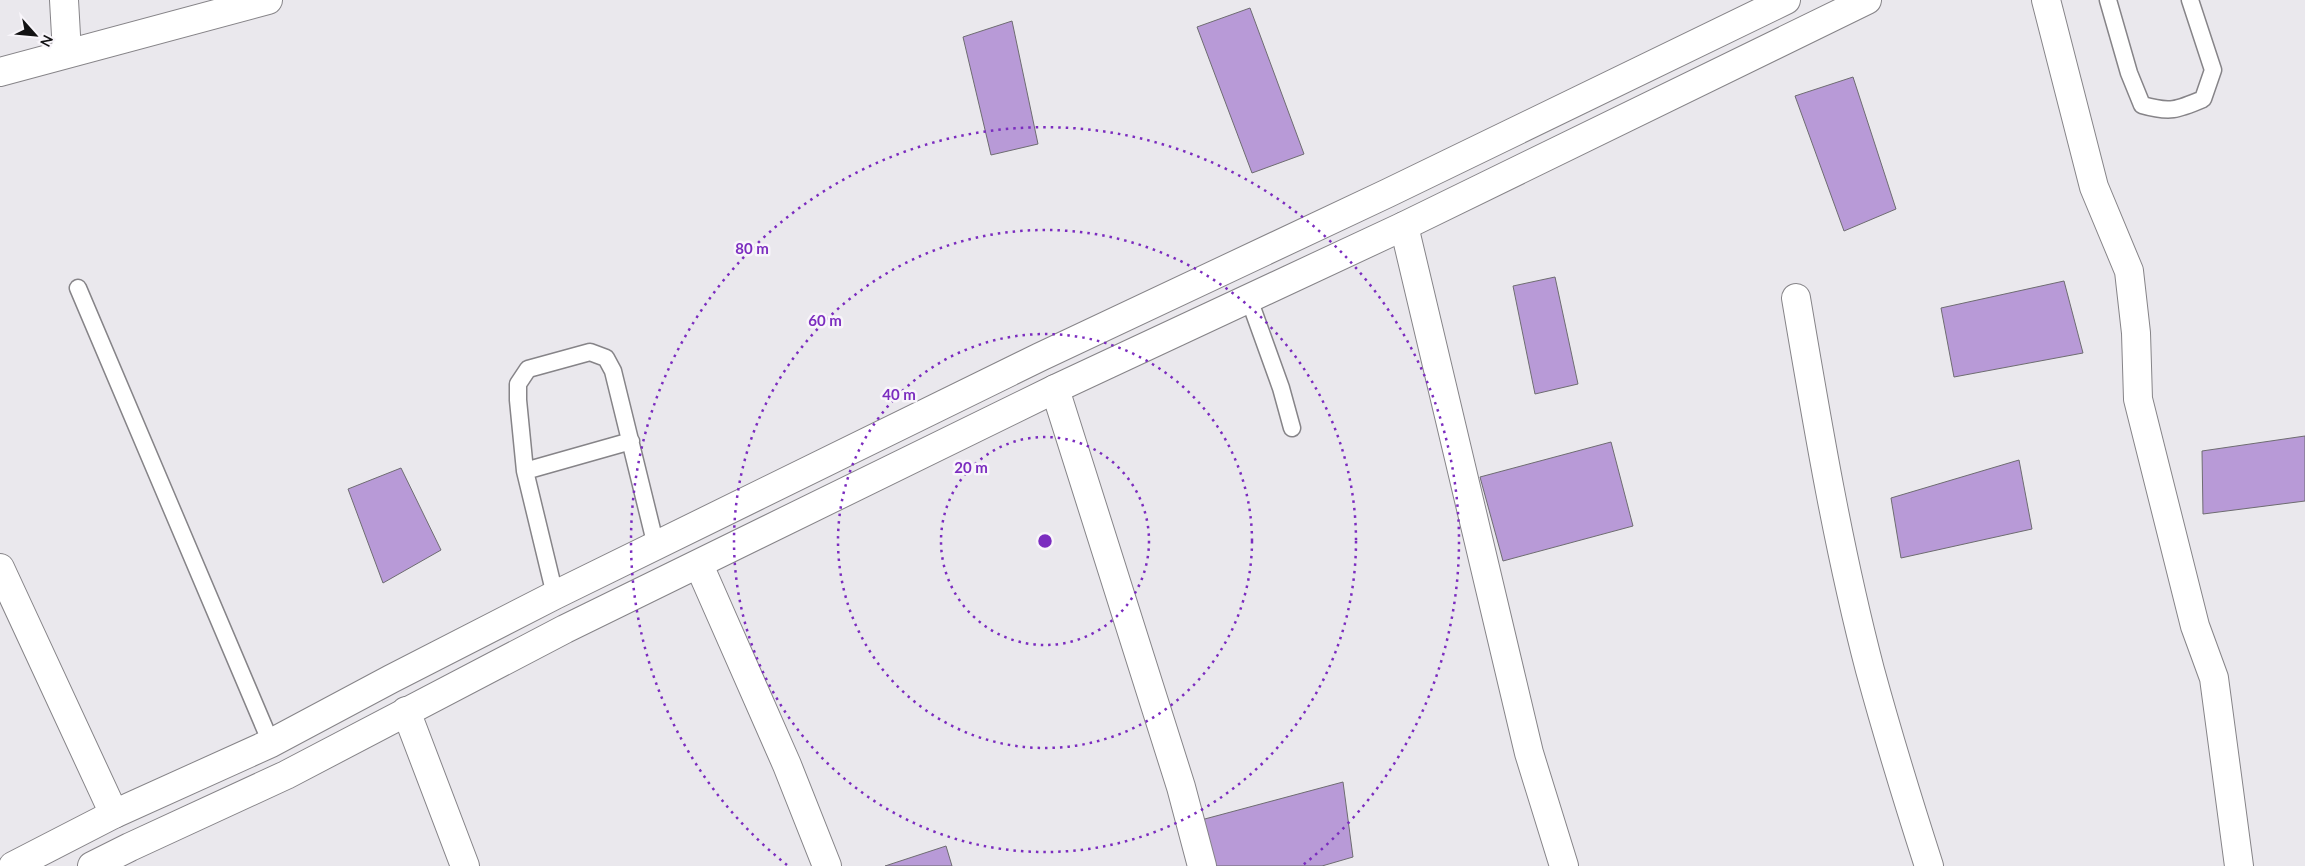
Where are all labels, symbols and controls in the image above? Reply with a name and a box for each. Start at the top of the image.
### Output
north arrow [10,10,60,60]
text: N [37,32,57,50]
text: 80 m [735,239,769,257]
text: 60 m [808,311,842,329]
text: 40 m [882,385,916,403]
text: 20 m [954,458,988,476]
centre of rings [1036,532,1054,550]

